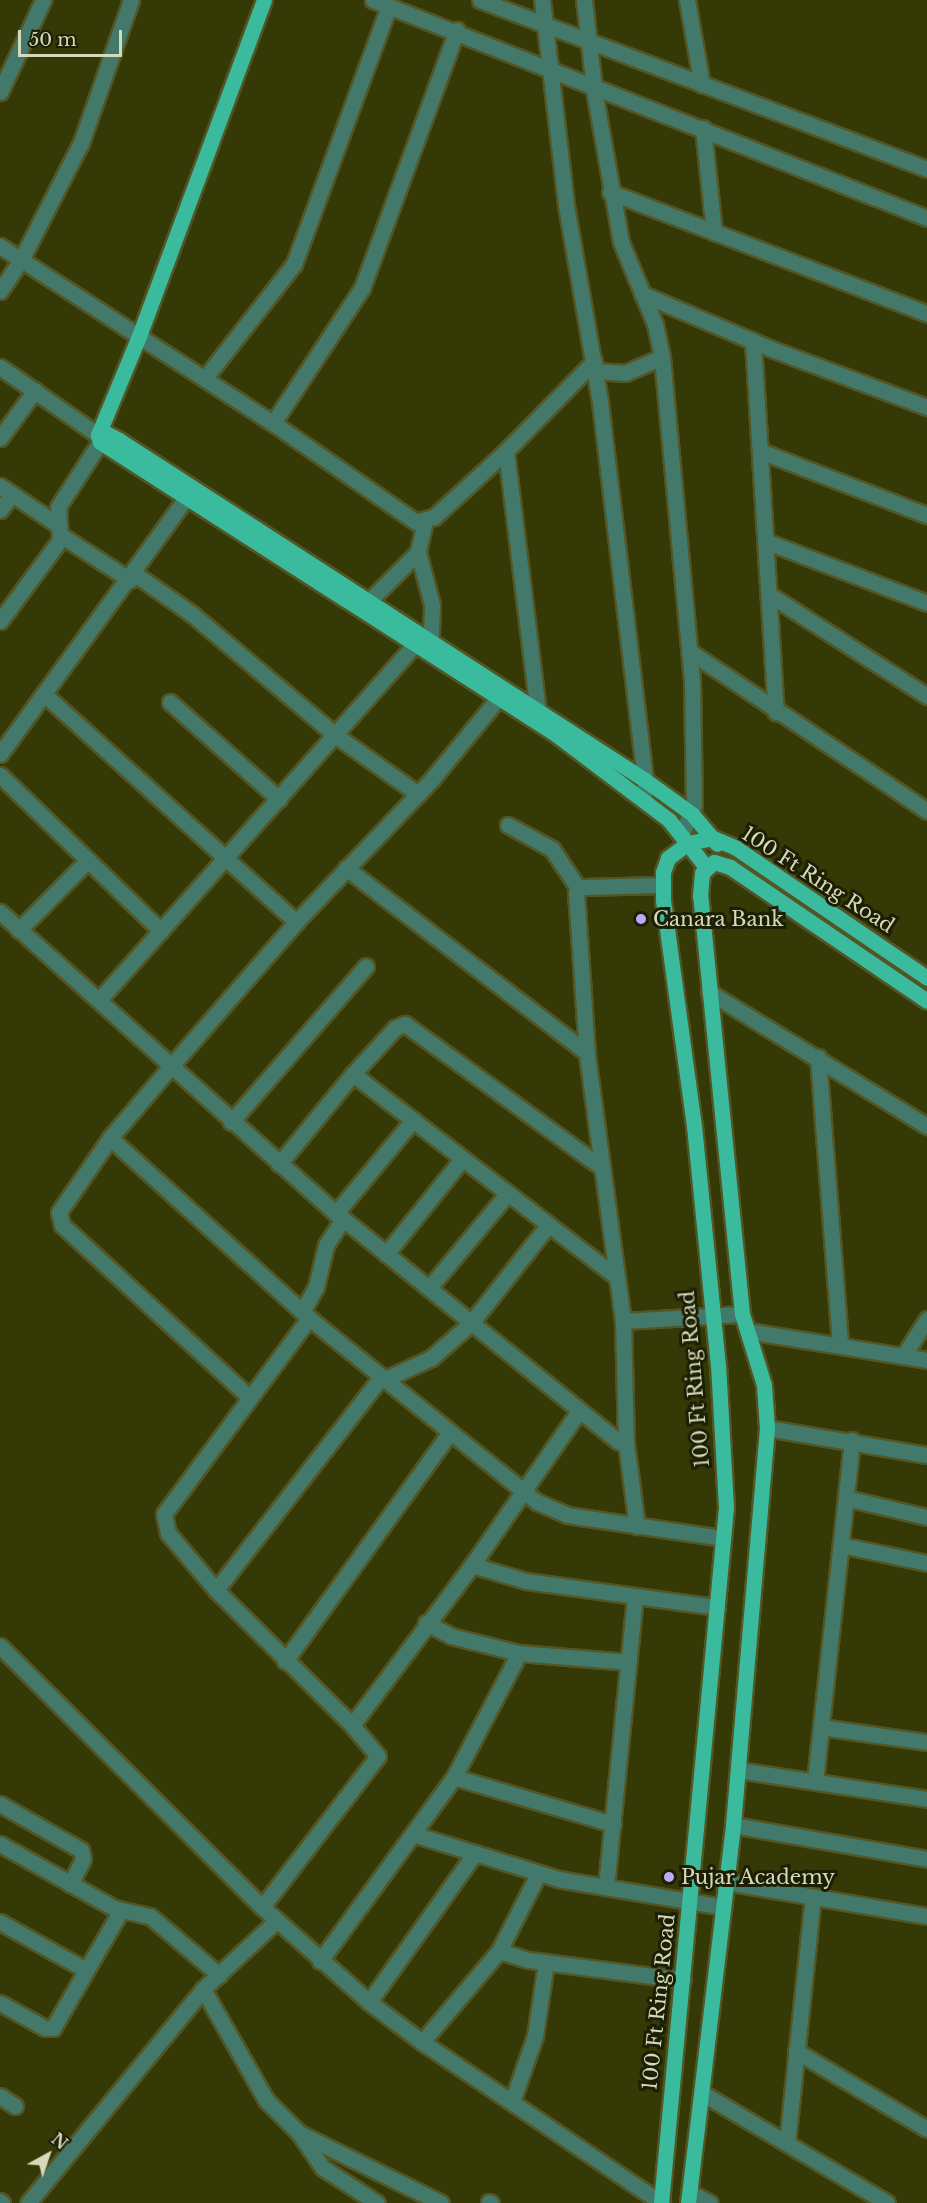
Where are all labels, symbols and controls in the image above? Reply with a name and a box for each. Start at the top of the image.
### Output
scale bar [21,18,124,56]
text: 50 m [29,29,77,51]
street label: 100 Ft Ring Road [737,822,899,938]
place label: Canara Bank [653,907,784,931]
marker: Canara Bank [634,912,648,926]
street label: 100 Ft Ring Road [675,1290,715,1468]
place label: Pujar Academy [681,1865,836,1889]
marker: Pujar Academy [662,1870,676,1884]
street label: 100 Ft Ring Road [638,1913,680,2091]
north arrow [18,2125,78,2185]
text: N [47,2129,72,2154]

